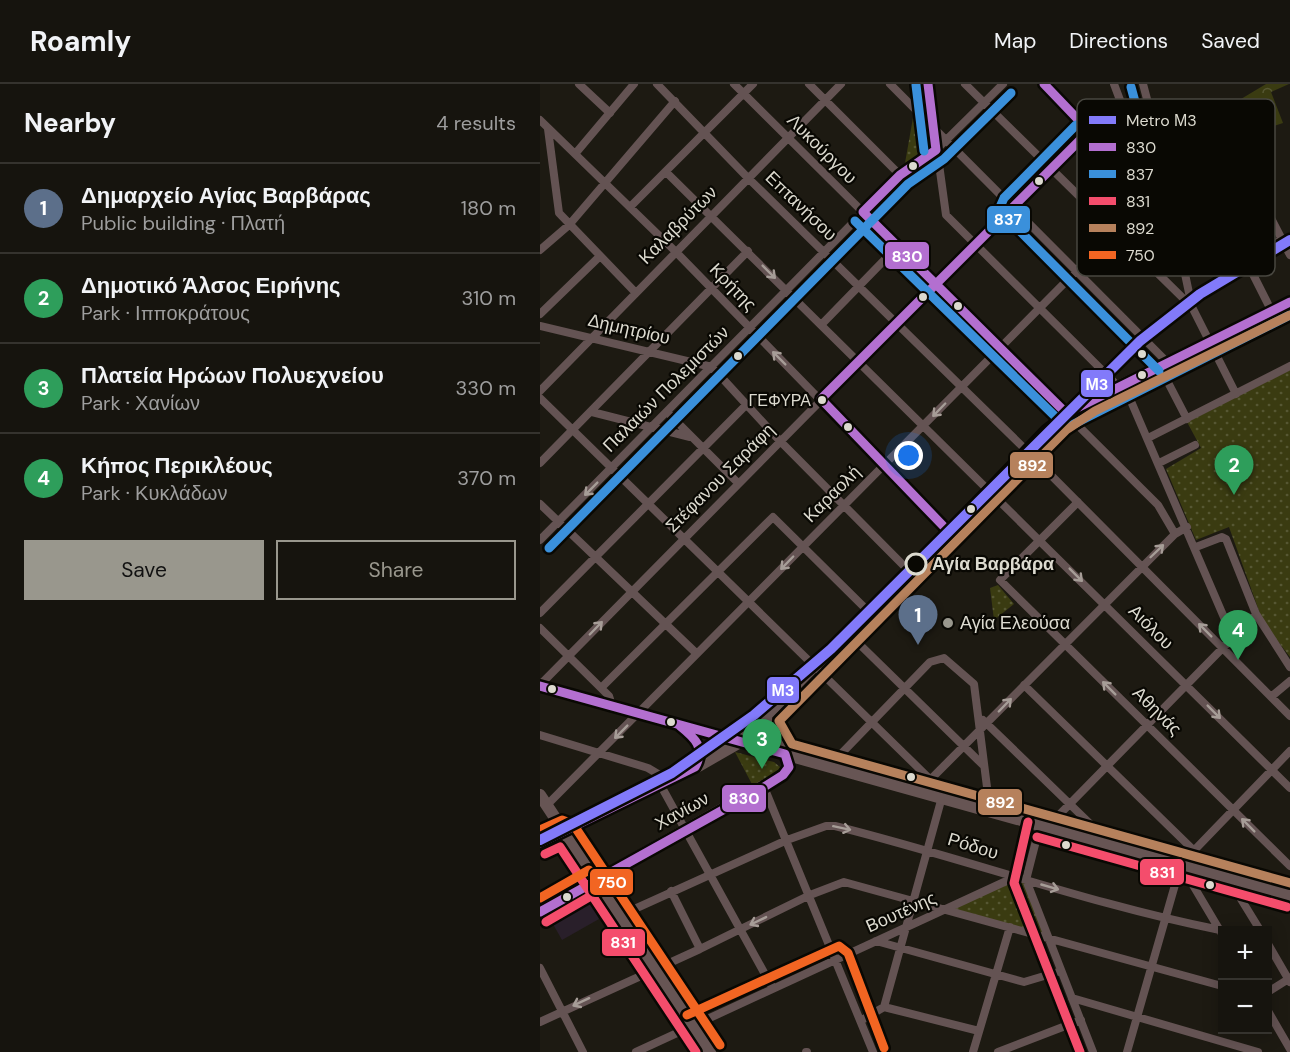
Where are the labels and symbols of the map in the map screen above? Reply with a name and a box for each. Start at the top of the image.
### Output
legend [1077,99,1275,276]
street label: Λυκούργου [782,109,862,189]
text: Metro Μ3 [1126,110,1197,131]
text: 830 [1126,137,1156,158]
unlabelled marker [907,160,919,172]
text: 837 [1126,164,1153,185]
street label: Επτανήσου [760,166,842,246]
unlabelled marker [1033,175,1045,187]
street label: Καλαβρύτων [634,181,722,269]
text: 831 [1126,191,1150,212]
line badge: 837 [986,205,1031,234]
text: 837 [994,209,1023,230]
text: 892 [1126,218,1154,239]
line badge: 830 [884,241,930,270]
text: 750 [1126,245,1155,266]
text: 830 [891,246,923,267]
street label: Κρήτης [704,258,762,316]
one-way arrow [761,264,776,279]
unlabelled marker [917,291,929,303]
unlabelled marker [952,300,964,312]
street label: Δημητρίου [586,308,672,350]
street label: Παλαιών Πολεμιστών [598,321,734,457]
unlabelled marker [1136,348,1148,360]
unlabelled marker [732,350,744,362]
one-way arrow [772,351,786,366]
line badge: Μ3 [1080,369,1114,398]
unlabelled marker [1136,369,1148,381]
text: Μ3 [1086,374,1108,395]
place label: ΓΕΦΥΡΑ [748,390,811,411]
marker: ΓΕΦΥΡΑ [816,394,828,406]
one-way arrow [932,402,947,417]
street label: Στέφανου Σαράφη [660,418,780,538]
unlabelled marker [842,421,854,433]
your location [894,441,923,470]
pin: 2 [1214,446,1254,495]
line badge: 892 [1009,451,1054,479]
text: 892 [1017,455,1047,476]
street label: Καραολή [798,460,866,528]
one-way arrow [583,481,598,496]
unlabelled marker [965,503,977,515]
one-way arrow [1150,544,1165,559]
place label: Αγία Βαρβάρα [932,552,1054,576]
marker: Αγία Βαρβάρα [905,553,927,575]
one-way arrow [780,556,795,571]
one-way arrow [1068,567,1083,582]
pin: 1 [898,596,938,645]
street label: Αιόλου [1123,599,1179,655]
pin: 4 [1218,610,1258,660]
place label: Αγία Ελεούσα [960,611,1070,635]
marker: Αγία Ελεούσα [941,616,955,630]
one-way arrow [588,620,603,635]
one-way arrow [1197,623,1212,638]
line badge: Μ3 [766,676,800,704]
text: Μ3 [772,680,794,701]
one-way arrow [1102,681,1117,696]
street label: Αθηνάς [1127,681,1187,741]
unlabelled marker [546,683,558,695]
one-way arrow [998,697,1012,712]
one-way arrow [1207,705,1221,720]
unlabelled marker [665,716,677,728]
pin: 3 [742,720,782,769]
one-way arrow [613,724,628,739]
unlabelled marker [905,771,917,783]
line badge: 830 [721,784,767,813]
street label: Χανίων [651,786,713,836]
text: 830 [728,788,760,809]
line badge: 892 [977,788,1023,816]
text: 892 [985,792,1015,813]
one-way arrow [1241,818,1256,832]
one-way arrow [832,823,852,834]
street label: Ρόδου [945,827,1001,865]
unlabelled marker [1060,839,1072,851]
line badge: 831 [1139,858,1185,886]
text: 831 [1149,862,1175,883]
line badge: 750 [589,868,634,896]
text: 750 [597,872,627,893]
unlabelled marker [1204,879,1216,891]
one-way arrow [1040,882,1059,893]
street label: Βουτένης [862,886,940,938]
unlabelled marker [561,891,573,903]
one-way arrow [749,915,767,927]
line badge: 831 [601,928,646,957]
text: 831 [610,932,636,953]
one-way arrow [572,996,590,1008]

